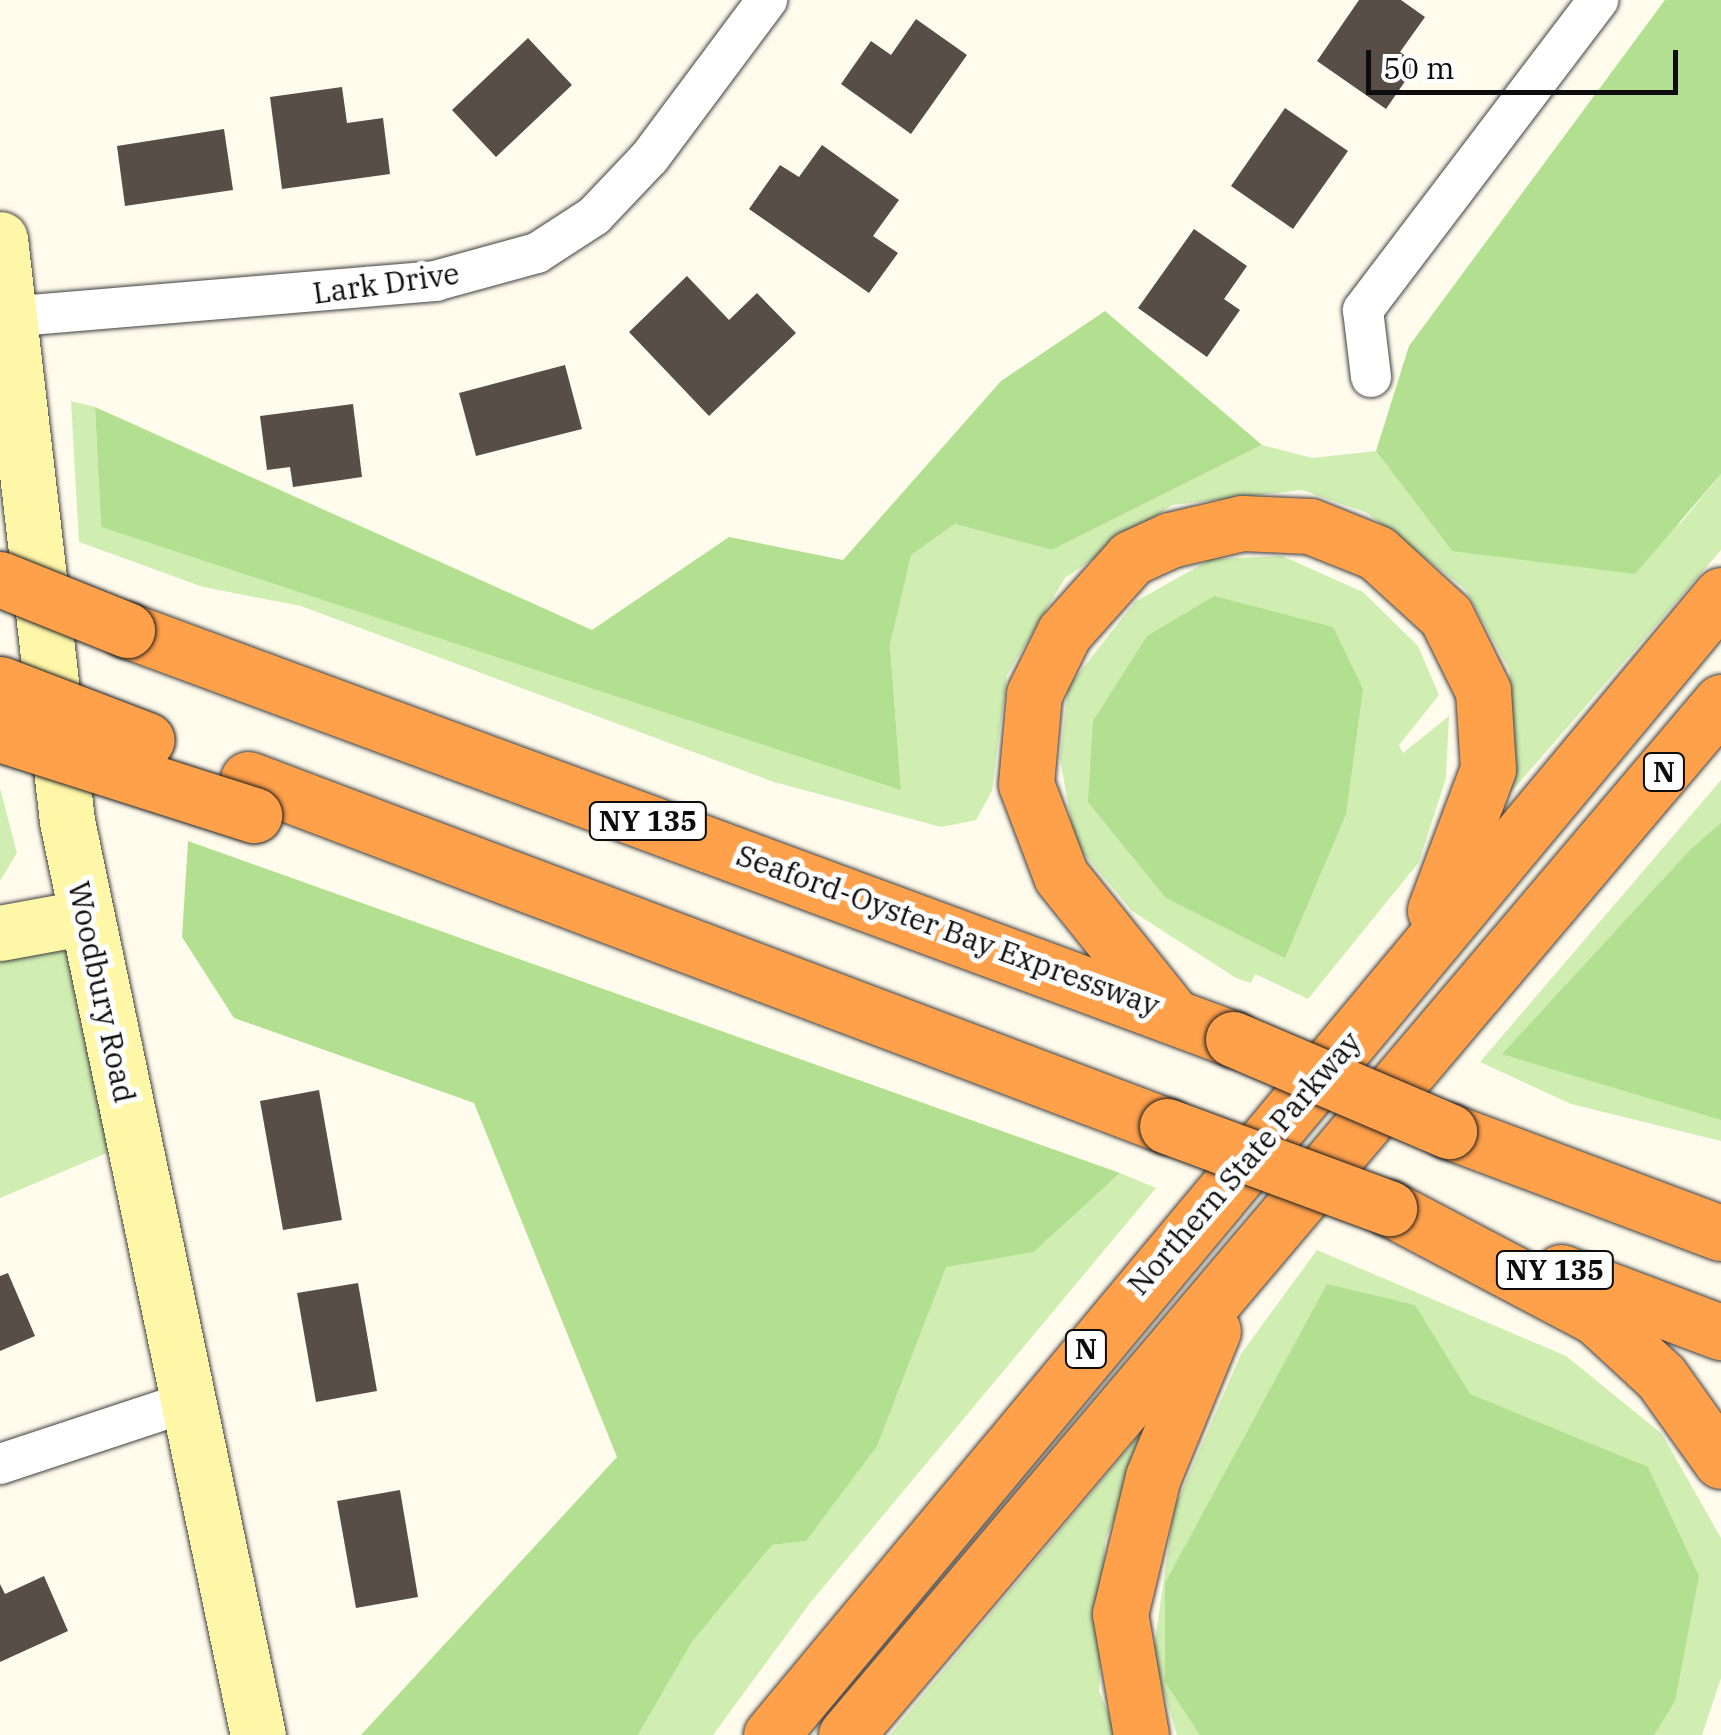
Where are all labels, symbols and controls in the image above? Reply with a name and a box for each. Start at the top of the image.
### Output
scale bar [1371,30,1684,92]
text: 50 m [1383,48,1455,87]
street label: Lark Drive [310,255,462,311]
road number: N [1642,749,1686,795]
road number: NY 135 [588,798,708,844]
street label: Seaford-Oyster Bay Expressway [732,837,1164,1023]
street label: Woodbury Road [61,878,143,1106]
street label: Northern State Parkway [1120,1024,1368,1302]
road number: NY 135 [1495,1247,1615,1293]
road number: N [1064,1326,1108,1372]

